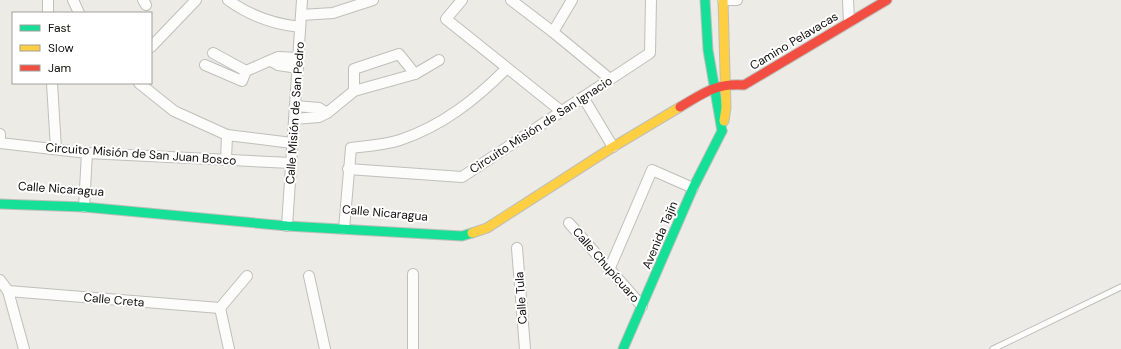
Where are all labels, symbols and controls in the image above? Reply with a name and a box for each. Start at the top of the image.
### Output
street label: Camino Pelavacas [747,8,841,74]
legend [12,12,152,84]
text: Fast [48,20,71,36]
text: Slow [48,40,74,56]
street label: Calle Misión de San Pedro [282,41,308,185]
text: Jam [48,60,71,76]
street label: Circuito Misión de San Ignacio [467,73,615,177]
street label: Circuito Misión de San Juan Bosco [45,139,237,169]
street label: Calle Nicaragua [17,178,105,200]
street label: Avenida Tajín [639,199,681,271]
street label: Calle Nicaragua [341,201,429,225]
street label: Calle Chupícuaro [569,224,643,306]
street label: Calle Tula [511,271,531,325]
street label: Calle Creta [83,289,145,311]

